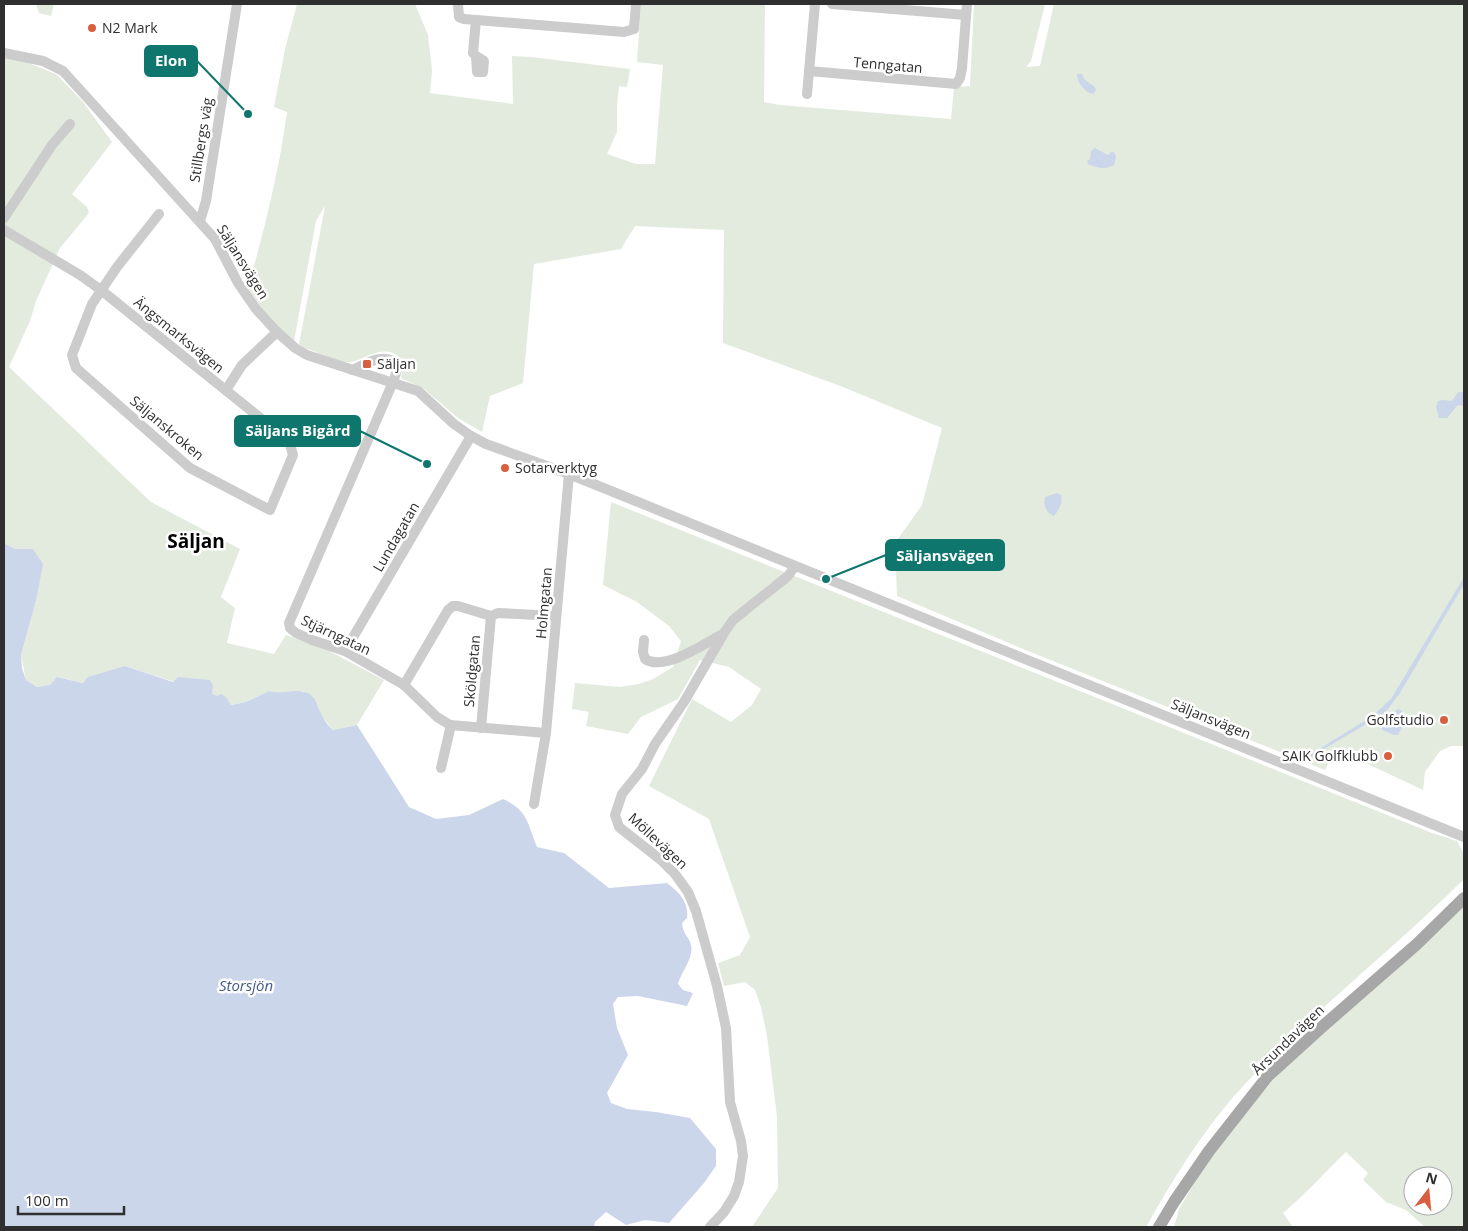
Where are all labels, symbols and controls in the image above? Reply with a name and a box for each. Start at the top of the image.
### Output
place label: N2 Mark [102,18,158,37]
marker: N2 Mark [86,22,98,34]
callout: Elon [145,46,197,76]
text: Elon [155,50,187,70]
street label: Tenngatan [853,52,923,77]
street label: Stillbergs väg [184,96,217,184]
street label: Säljansvägen [213,221,274,303]
street label: Ängsmarksvägen [130,292,228,377]
place label: Säljan [377,354,416,373]
marker: Säljan [361,358,373,370]
street label: Säljanskroken [126,391,208,464]
callout: Säljans Bigård [235,416,360,446]
text: Säljans Bigård [245,420,351,440]
place label: Sotarverktyg [515,458,598,477]
marker: Sotarverktyg [499,462,511,474]
street label: Lundagatan [368,498,423,575]
district label: Säljan [167,528,225,554]
callout: Säljansvägen [886,540,1004,570]
text: Säljansvägen [896,545,994,565]
street label: Holmgatan [531,566,556,640]
street label: Stjärngatan [298,610,374,659]
street label: Sköldgatan [459,634,484,708]
street label: Säljansvägen [1169,694,1254,743]
place label: Golfstudio [1366,710,1434,729]
marker: Golfstudio [1438,714,1450,726]
place label: SAIK Golfklubb [1282,746,1378,765]
marker: SAIK Golfklubb [1382,750,1394,762]
street label: Möllevägen [625,808,692,873]
water label: Storsjön [219,975,273,995]
street label: Årsundavägen [1247,1000,1328,1079]
north arrow [1403,1166,1453,1216]
text: N [1424,1167,1440,1189]
scale bar [18,1184,124,1216]
text: 100 m [25,1190,69,1210]

